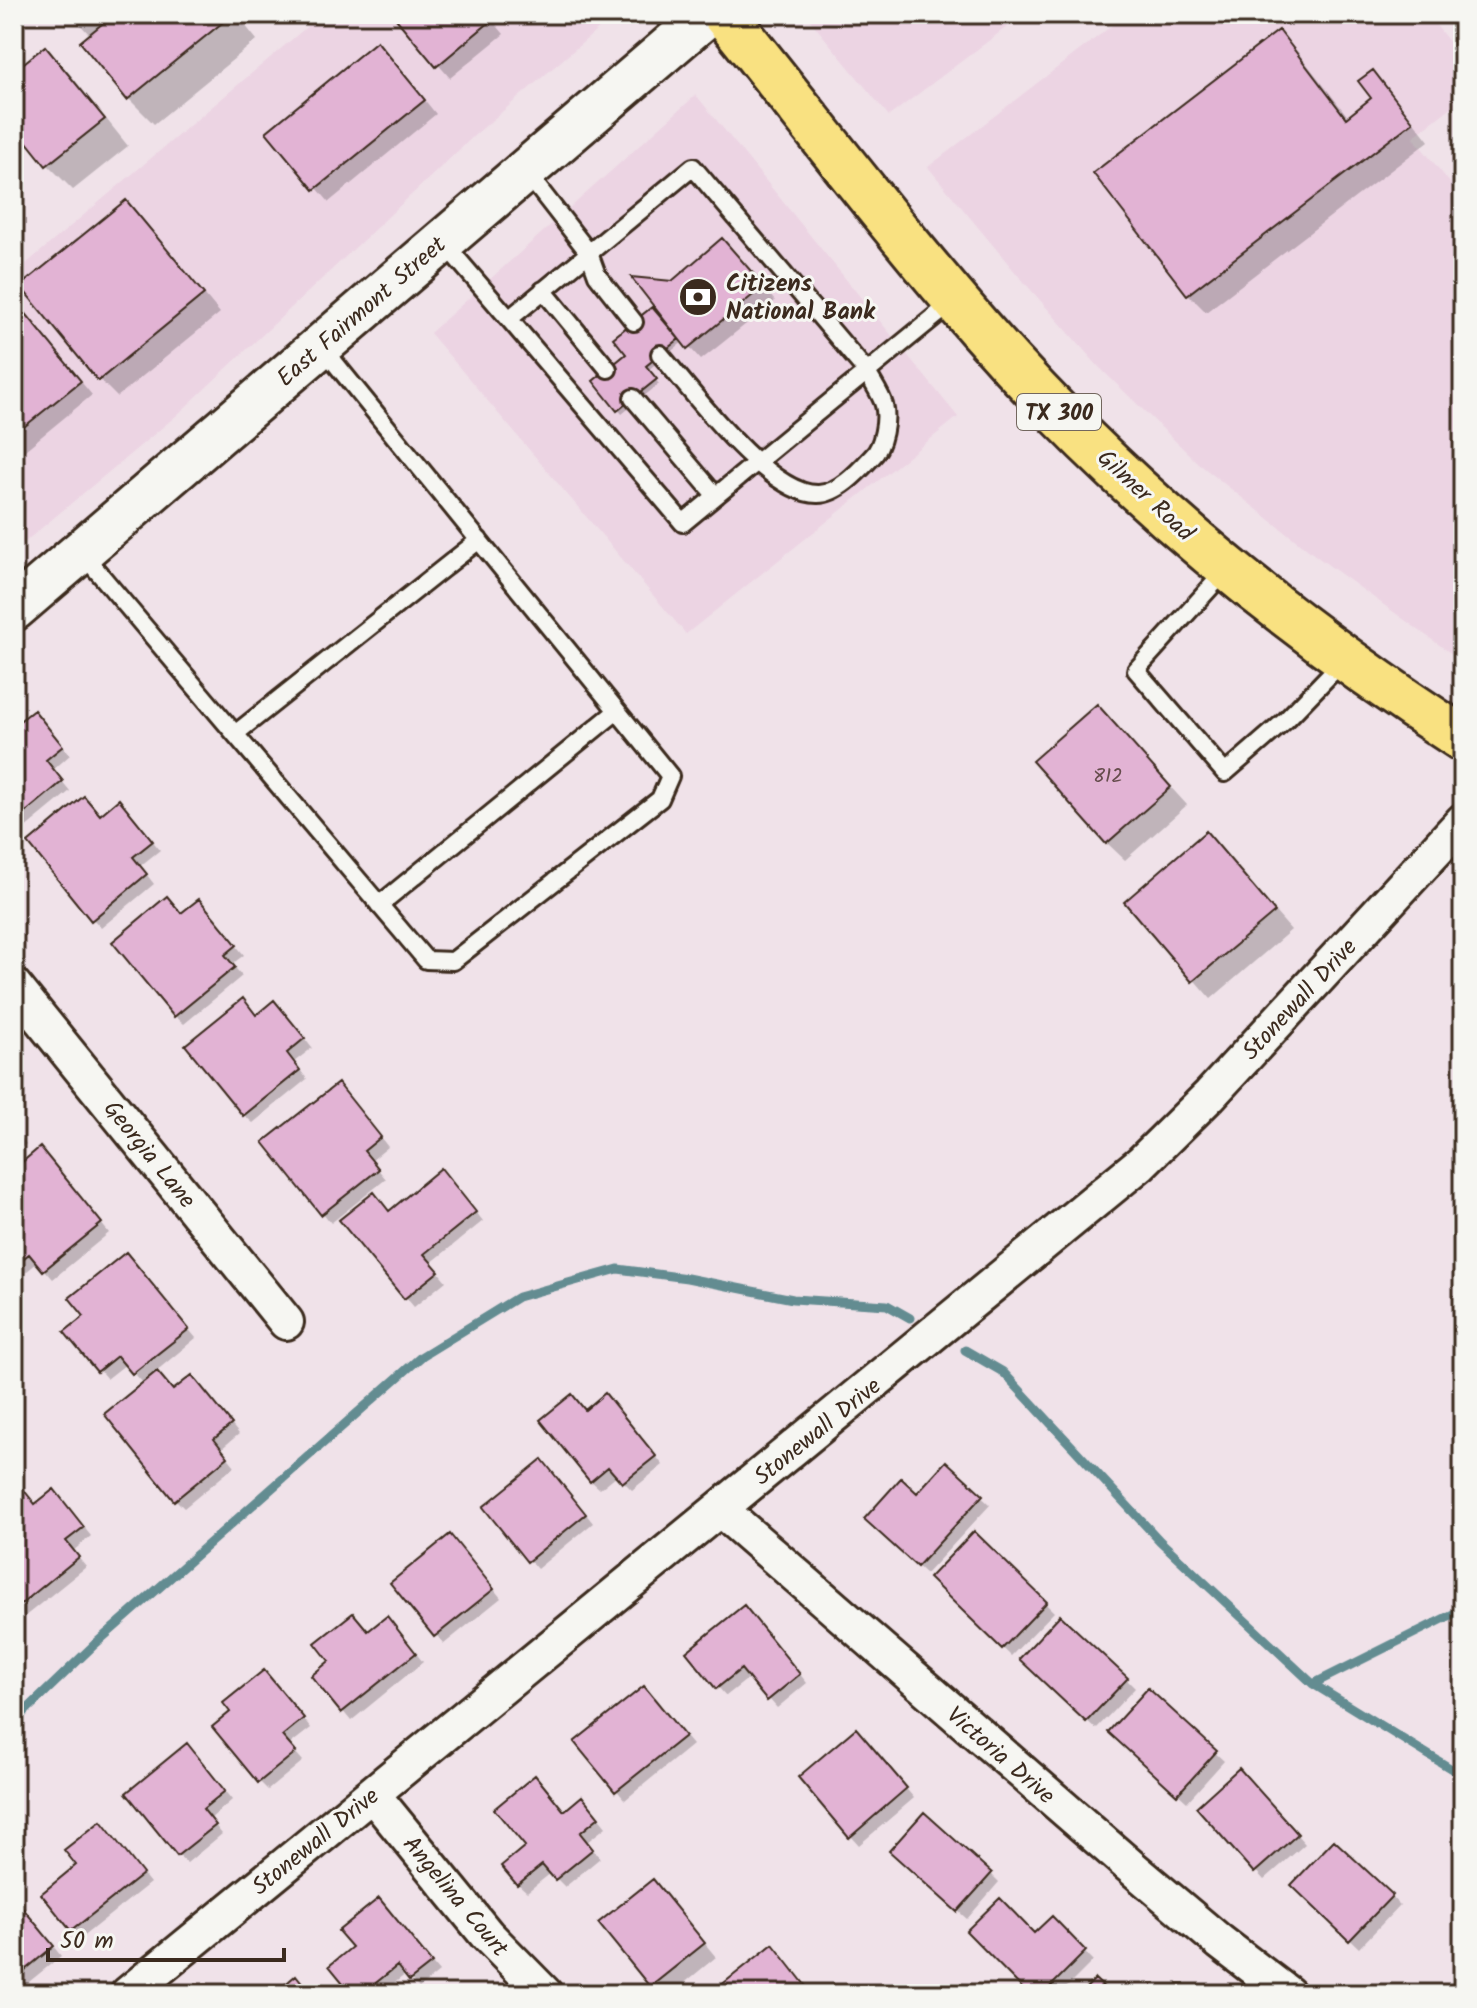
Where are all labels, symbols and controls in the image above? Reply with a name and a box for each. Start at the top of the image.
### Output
street label: East Fairmont Street [268,227,456,397]
place label: Citizens National Bank [726,265,876,332]
bank icon: Citizens National Bank [677,276,719,318]
road number: TX 300 [1017,394,1101,430]
street label: Gilmer Road [1087,440,1204,553]
house number: 812 [1093,761,1123,793]
street label: Stonewall Drive [1233,930,1367,1070]
street label: Georgia Lane [93,1092,205,1218]
street label: Stonewall Drive [745,1368,891,1496]
street label: Victoria Drive [937,1697,1063,1815]
street label: Stonewall Drive [243,1778,389,1906]
street label: Angelina Court [392,1827,518,1967]
scale bar [48,1912,284,1962]
text: 50 m [60,1922,114,1961]

